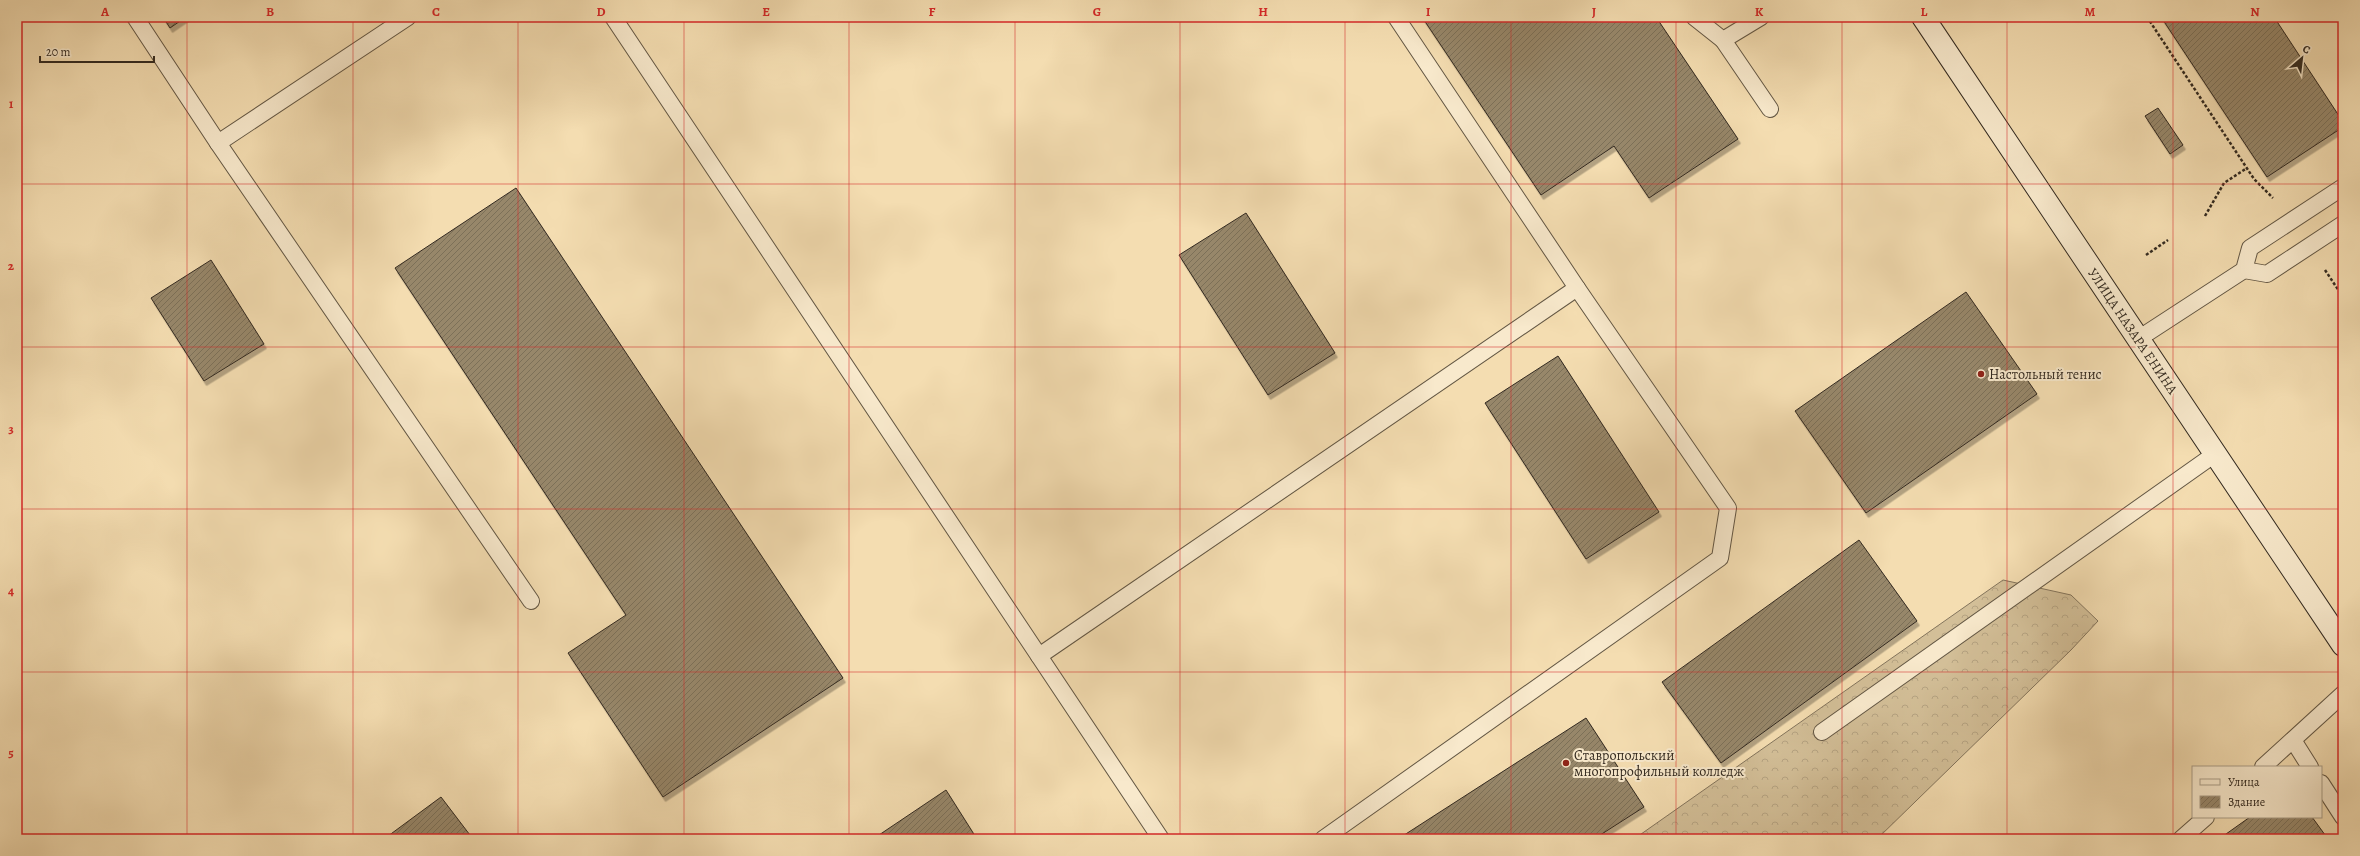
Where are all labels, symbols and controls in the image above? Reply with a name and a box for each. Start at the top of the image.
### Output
text: A [100,3,110,20]
text: B [266,3,274,20]
text: C [432,3,440,20]
text: D [596,3,606,20]
text: E [762,3,770,20]
text: F [929,3,936,20]
text: G [1093,3,1101,20]
text: H [1258,3,1268,20]
text: I [1426,3,1431,20]
text: J [1592,3,1596,20]
text: K [1755,3,1764,20]
text: L [1921,3,1928,20]
text: M [2085,3,2096,20]
text: N [2250,3,2260,20]
scale bar [40,38,154,64]
north arrow [2282,38,2322,78]
text: С [2300,41,2313,58]
text: 20 m [46,44,70,60]
text: 1 [9,95,14,112]
text: 2 [8,257,15,274]
street label: УЛИЦА НАЗАРА ЕНИНА [2083,264,2182,399]
place label: Настольный тенис [1989,365,2102,384]
marker: Настольный тенис [1976,369,1986,379]
text: 3 [8,420,14,437]
text: 4 [8,582,14,599]
text: 5 [8,744,14,761]
place label: Ставропольский многопрофильный колледж [1574,746,1744,781]
marker: Ставропольский многопрофильный колледж [1561,758,1571,768]
legend [2192,766,2322,818]
text: Улица [2228,774,2260,790]
text: Здание [2228,794,2265,810]

